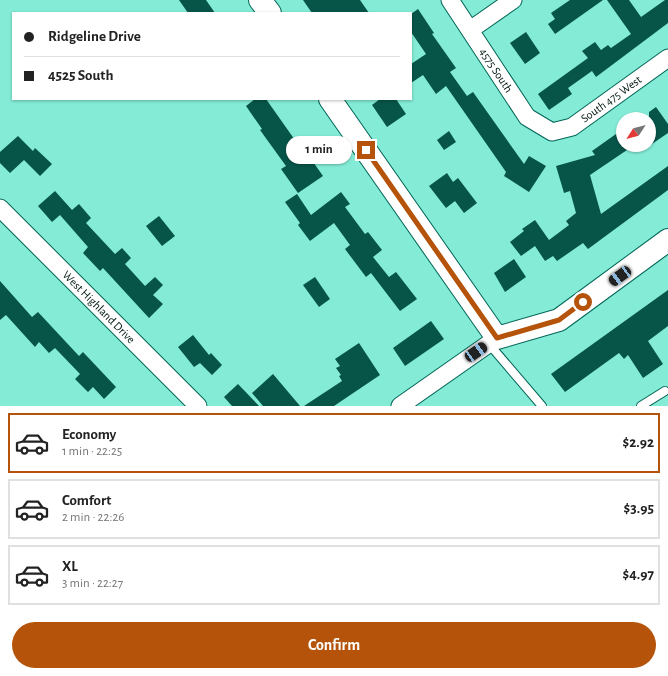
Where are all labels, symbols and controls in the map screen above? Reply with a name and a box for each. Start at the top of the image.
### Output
text: Ridgeline Drive [48,29,141,44]
street label: 4575 South [477,46,515,95]
text: 4525 South [48,68,113,83]
street label: South 475 West [579,73,644,125]
north arrow [616,112,656,152]
map controls [616,112,656,152]
callout: 1 min [286,136,352,164]
route end [357,141,375,159]
text: 1 min [305,143,333,156]
car [607,264,633,288]
street label: West Highland Drive [60,268,138,346]
route start [574,293,592,311]
car [463,340,489,364]
icon: car [14,425,50,461]
text: Economy [62,427,116,442]
text: $2.92 [622,435,654,450]
text: 1 min · 22:25 [62,445,122,458]
icon: car [14,491,50,527]
text: Comfort [62,493,111,508]
text: $3.95 [624,501,654,516]
text: 2 min · 22:26 [62,511,124,524]
icon: car [14,557,50,593]
text: XL [62,559,78,574]
text: $4.97 [623,567,654,582]
text: 3 min · 22:27 [62,577,123,590]
button: Confirm [12,622,656,668]

